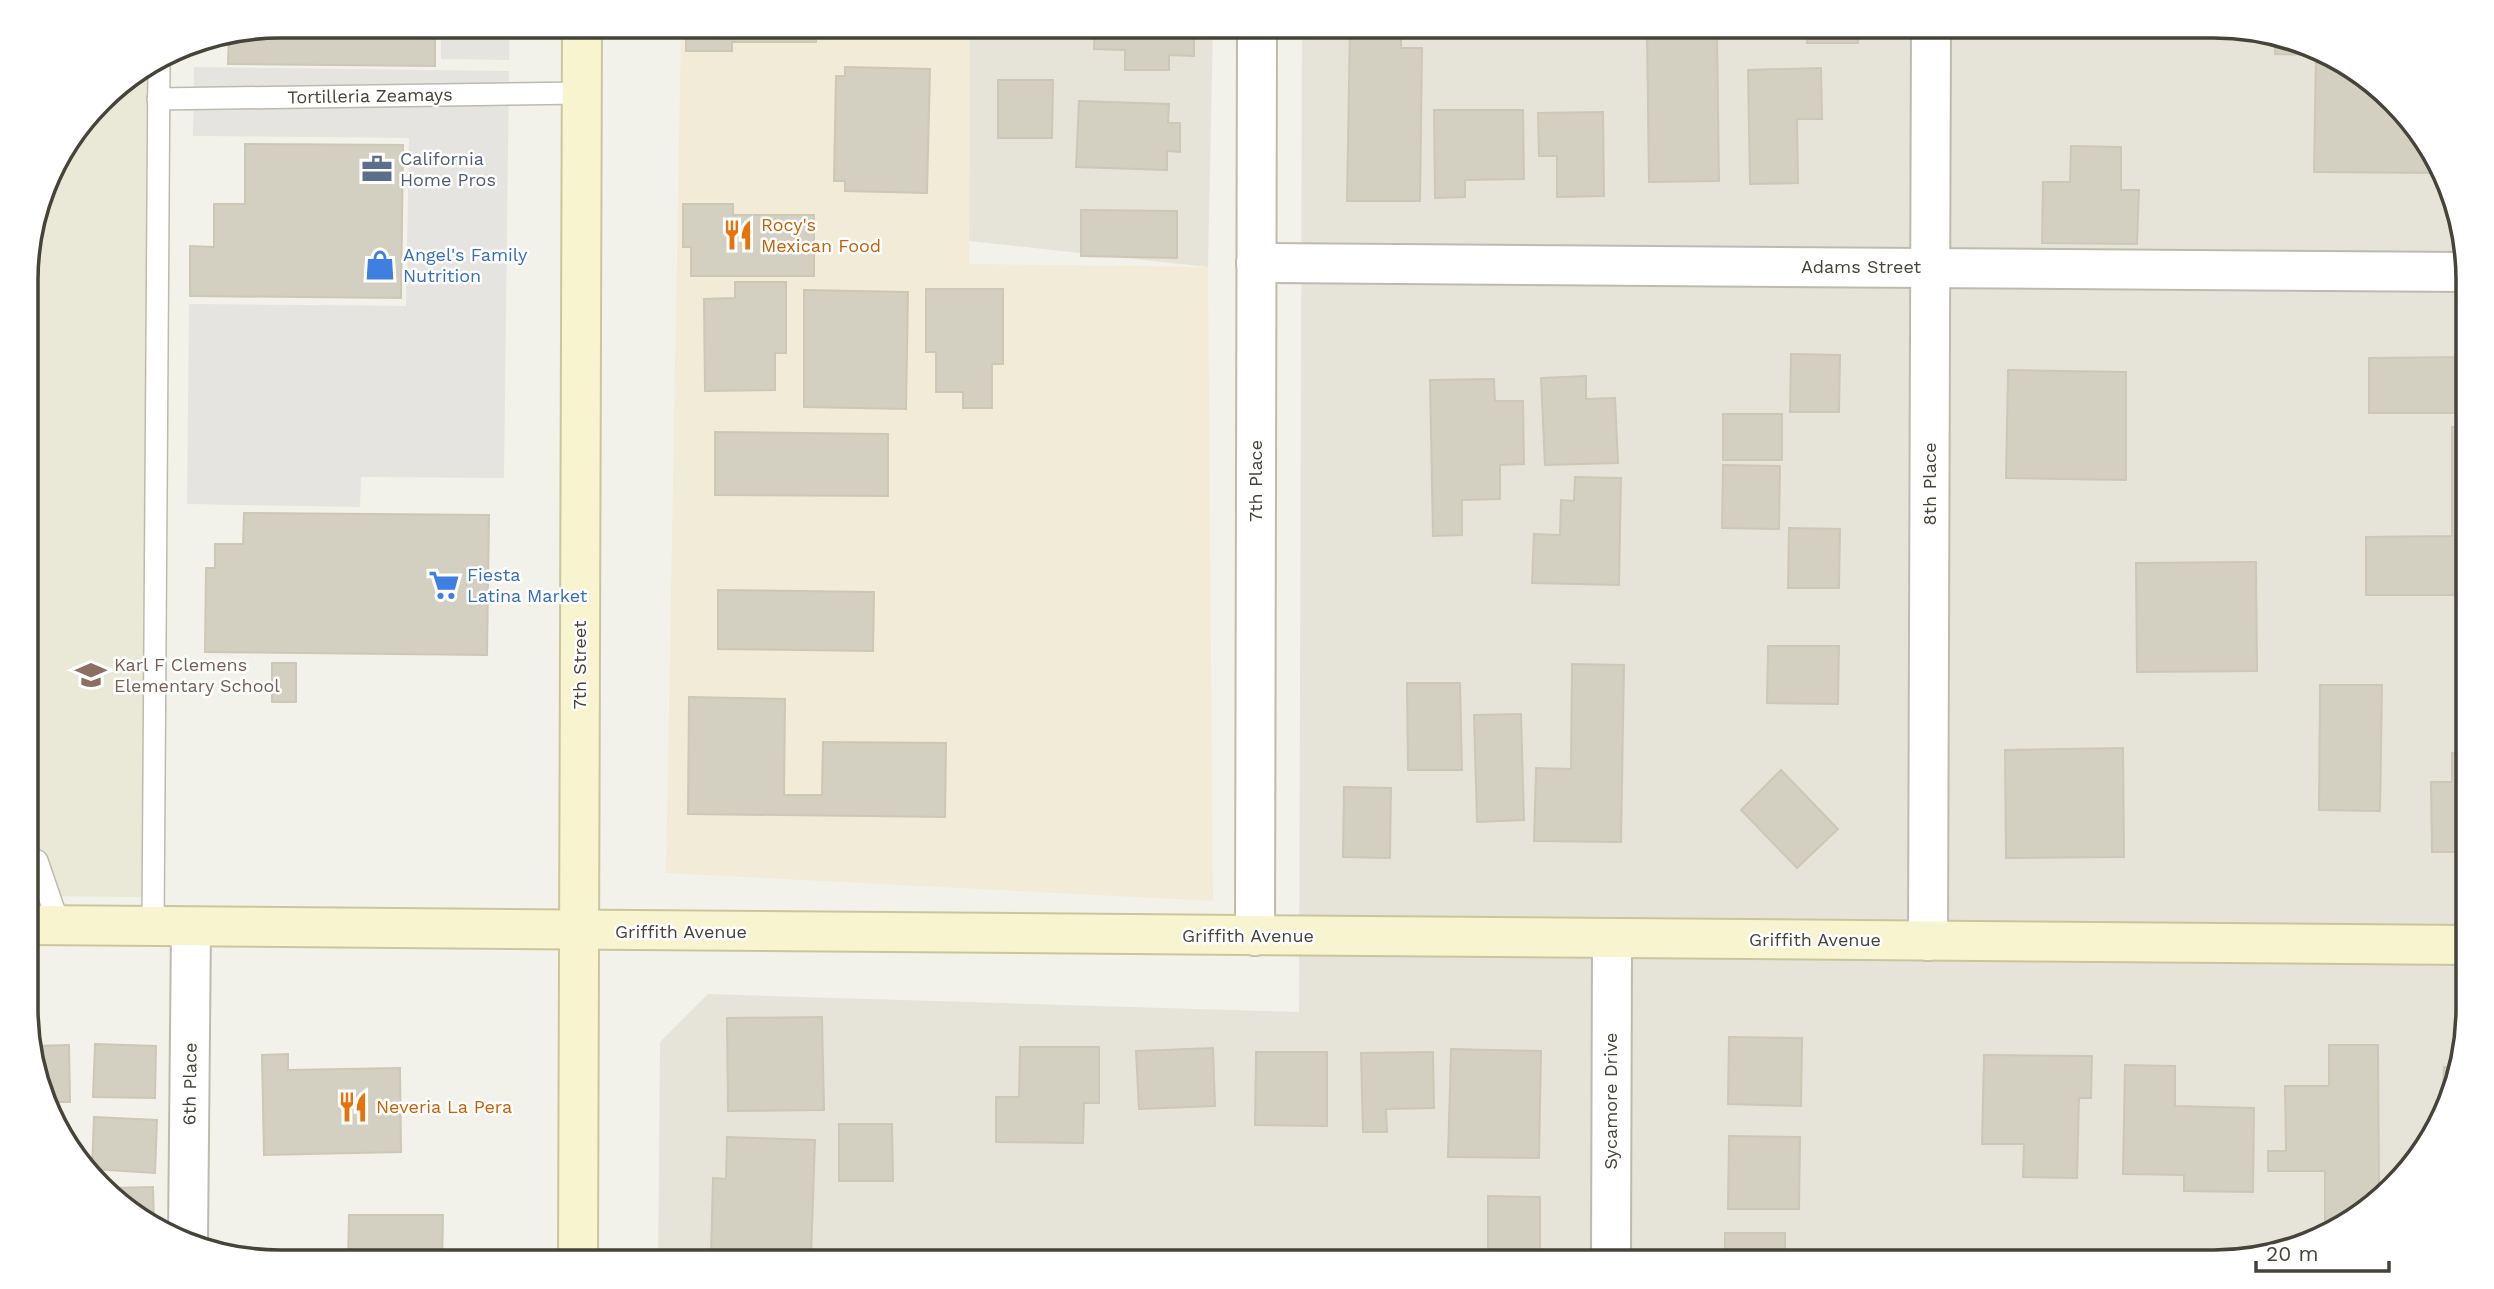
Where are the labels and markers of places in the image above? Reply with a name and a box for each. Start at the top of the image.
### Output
place label: California Home Pros [400,148,496,190]
office icon: California Home Pros [360,152,394,186]
place label: Rocy's Mexican Food [761,214,881,256]
restaurant icon: Rocy's Mexican Food [721,218,755,252]
place label: Angel's Family Nutrition [403,244,528,286]
shop icon: Angel's Family Nutrition [363,248,397,282]
place label: Fiesta Latina Market [467,564,588,606]
supermarket icon: Fiesta Latina Market [427,568,461,602]
place label: Karl F Clemens Elementary School [114,654,280,696]
school or university icon: Karl F Clemens Elementary School [74,658,108,692]
restaurant icon: Neveria La Pera [336,1090,370,1124]
place label: Neveria La Pera [376,1096,512,1117]

